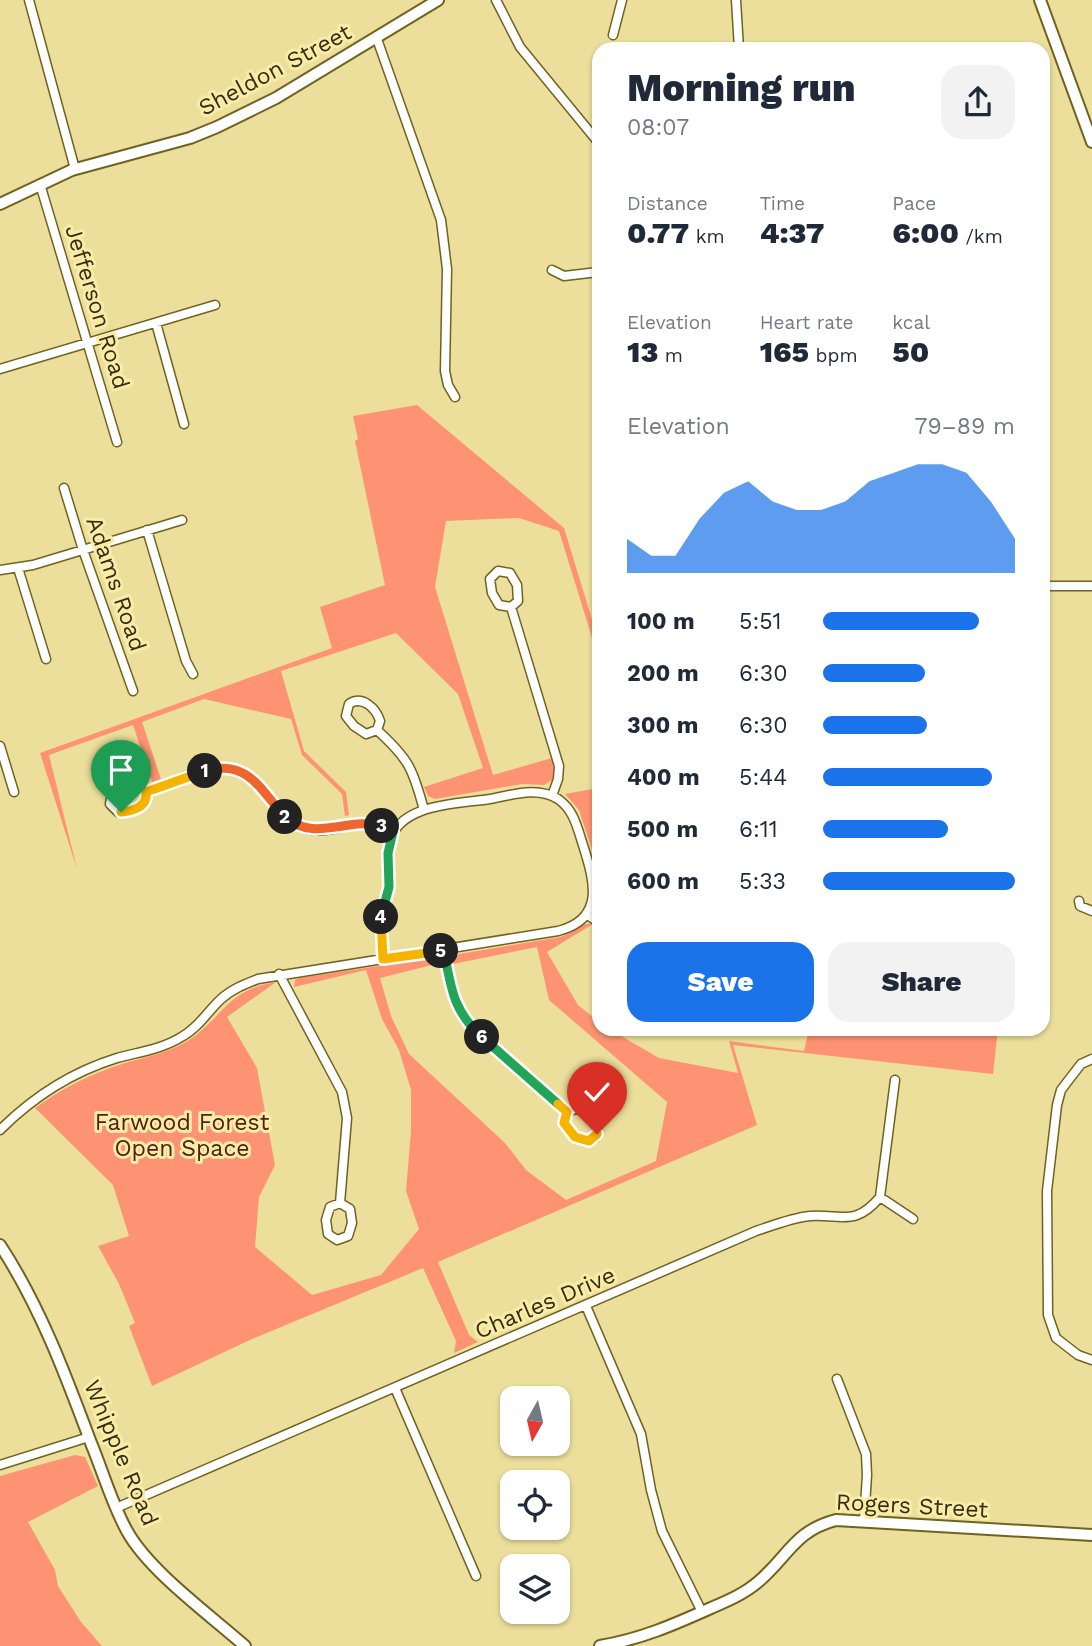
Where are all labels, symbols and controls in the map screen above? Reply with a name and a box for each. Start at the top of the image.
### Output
street label: Sheldon Street [194,18,356,122]
button: share [941,65,1015,139]
text: Morning run [627,66,856,110]
text: 08:07 [627,114,689,141]
text: Distance [627,192,708,215]
text: Time [760,192,805,215]
text: Pace [892,192,936,215]
text: 0.77 [627,215,689,250]
text: 4:37 [760,215,825,250]
text: 6:00 [892,215,959,250]
street label: Jefferson Road [59,222,135,392]
text: km [689,225,725,248]
text: /km [959,225,1003,248]
text: Elevation [627,311,712,334]
text: Heart rate [760,311,854,334]
text: kcal [892,311,930,334]
text: 13 [627,334,658,369]
text: 165 [760,334,809,369]
text: 50 [892,334,929,369]
text: m [658,344,683,367]
text: bpm [809,344,858,367]
text: Elevation [627,413,730,440]
text: 79–89 m [915,413,1015,440]
street label: Adams Road [80,513,152,655]
text: 100 m [627,608,695,635]
text: 5:51 [739,608,782,635]
text: 200 m [627,660,699,687]
text: 6:30 [739,660,788,687]
text: 300 m [627,712,698,739]
text: 6:30 [739,712,788,739]
pin [91,740,151,812]
icon: arrive [102,751,140,789]
pin: 1 [188,754,222,788]
text: 1 [200,759,209,782]
text: 400 m [627,764,700,791]
text: 5:44 [739,764,787,791]
pin: 2 [268,800,302,834]
text: 2 [279,805,290,828]
pin: 3 [364,808,400,844]
text: 3 [376,814,387,837]
text: 500 m [627,816,698,843]
text: 6:11 [739,816,778,843]
text: 600 m [627,868,699,895]
text: 5:33 [739,868,786,895]
pin: 4 [364,900,398,934]
text: 4 [374,905,387,928]
pin: 5 [424,934,458,968]
text: 5 [435,939,446,962]
button: Save [627,942,814,1022]
button: Share [828,942,1015,1022]
pin: 6 [464,1020,500,1054]
text: 6 [476,1025,487,1048]
pin [567,1062,627,1134]
icon: check [578,1073,616,1111]
park label: Farwood Forest Open Space [95,1109,270,1162]
street label: Charles Drive [471,1261,619,1345]
street label: Whipple Road [78,1376,164,1530]
north arrow [500,1386,570,1456]
map controls [500,1386,570,1624]
button: locate [500,1470,570,1540]
street label: Rogers Street [835,1489,989,1523]
button: layers [500,1554,570,1624]

